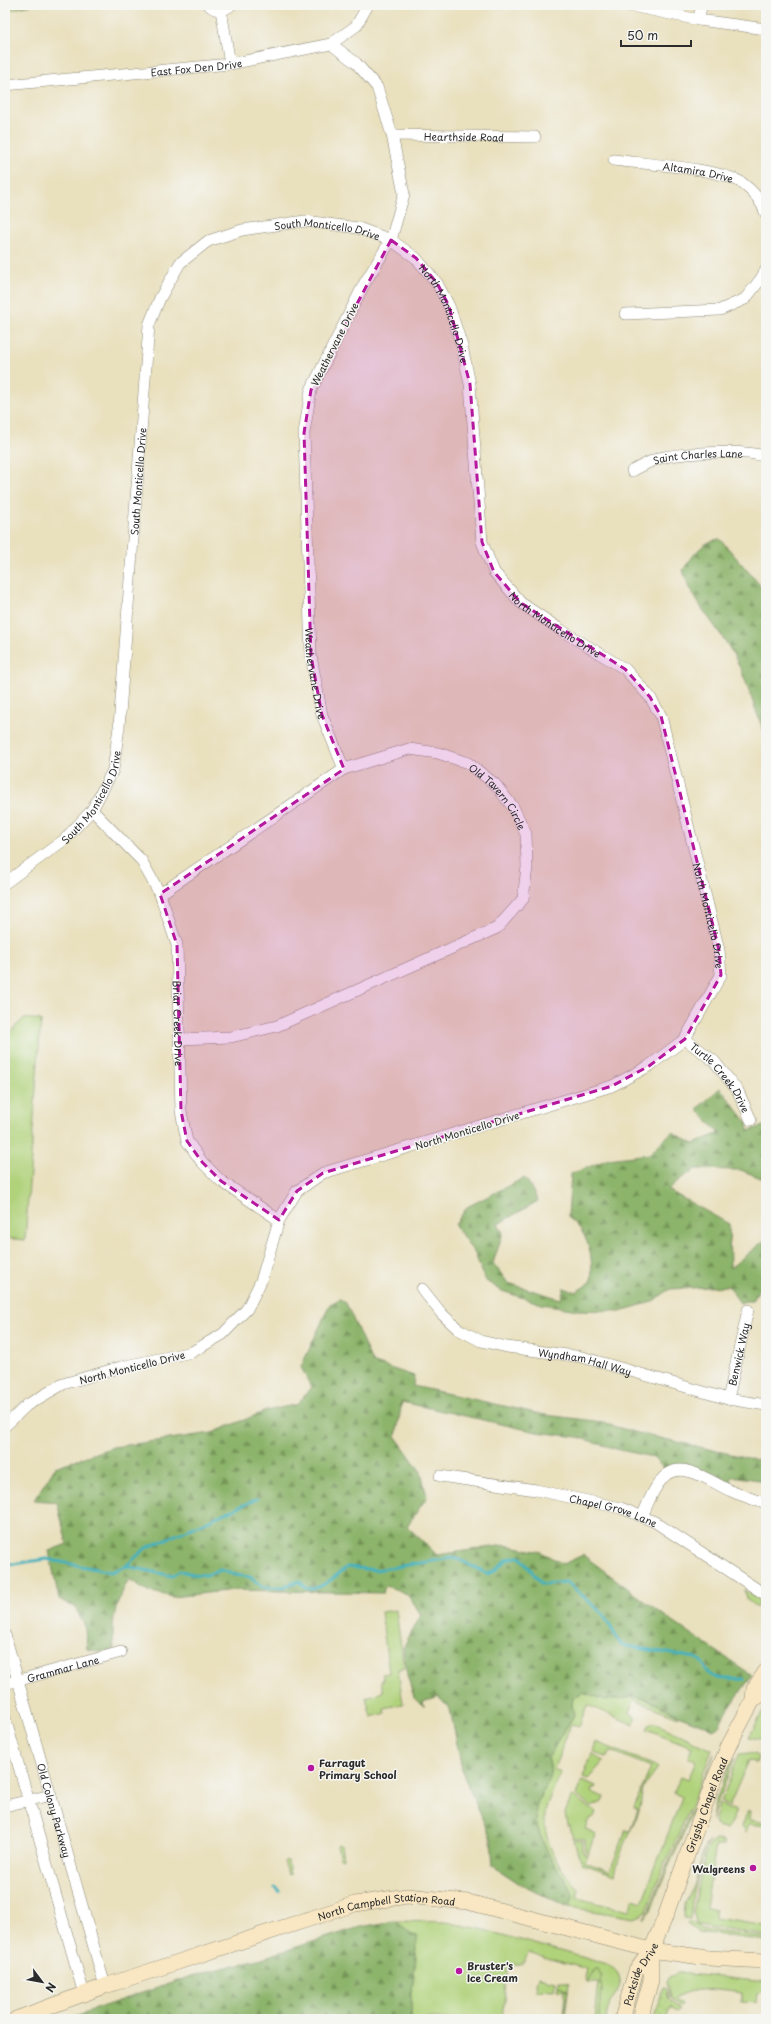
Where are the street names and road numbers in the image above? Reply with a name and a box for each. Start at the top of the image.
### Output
street label: East Fox Den Drive [150,54,243,79]
street label: Hearthside Road [424,128,504,144]
street label: Altamira Drive [662,158,736,186]
street label: South Monticello Drive [273,213,382,243]
street label: North Monticello Drive [416,260,473,364]
street label: Weathervane Drive [306,300,362,388]
street label: South Monticello Drive [126,427,149,536]
street label: Saint Charles Lane [651,445,744,467]
street label: North Monticello Drive [506,587,604,660]
street label: Weathervane Drive [303,627,330,721]
street label: South Monticello Drive [57,749,123,847]
street label: Old Tavern Circle [466,759,530,832]
street label: North Monticello Drive [690,861,728,969]
street label: Briar Creek Drive [170,980,187,1066]
street label: Turtle Creek Drive [687,1038,754,1115]
street label: North Monticello Drive [413,1107,521,1153]
street label: Benwick Way [724,1321,752,1387]
street label: Wyndham Hall Way [537,1344,634,1379]
street label: North Monticello Drive [78,1347,186,1387]
street label: Chapel Grove Lane [568,1490,660,1530]
street label: Grammar Lane [25,1651,101,1685]
street label: Grigsby Chapel Road [681,1755,731,1855]
street label: Old Colony Parkway [34,1761,75,1859]
street label: North Campbell Station Road [315,1888,456,1923]
street label: Parkside Drive [619,1940,661,2007]

